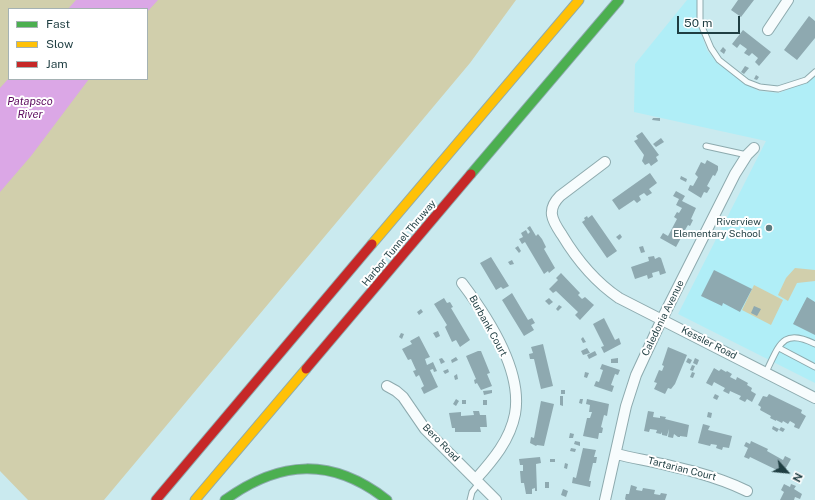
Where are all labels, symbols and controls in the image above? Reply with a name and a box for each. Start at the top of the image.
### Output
legend [8,8,148,80]
scale bar [679,8,742,34]
text: 50 m [684,16,712,30]
text: Fast [46,17,70,31]
text: Slow [46,37,73,51]
text: Jam [46,57,68,71]
water label: Patapsco River [7,95,53,121]
street label: Harbor Tunnel Thruway [359,197,439,289]
place label: Riverview Elementary School [673,216,761,240]
marker: Riverview Elementary School [764,223,774,233]
street label: Caledonia Avenue [639,278,687,358]
street label: Burbank Court [466,293,510,359]
street label: Kessler Road [679,324,739,362]
street label: Bero Road [420,422,462,464]
north arrow [767,452,807,492]
street label: Tartarian Court [647,455,717,483]
text: N [790,471,805,484]

